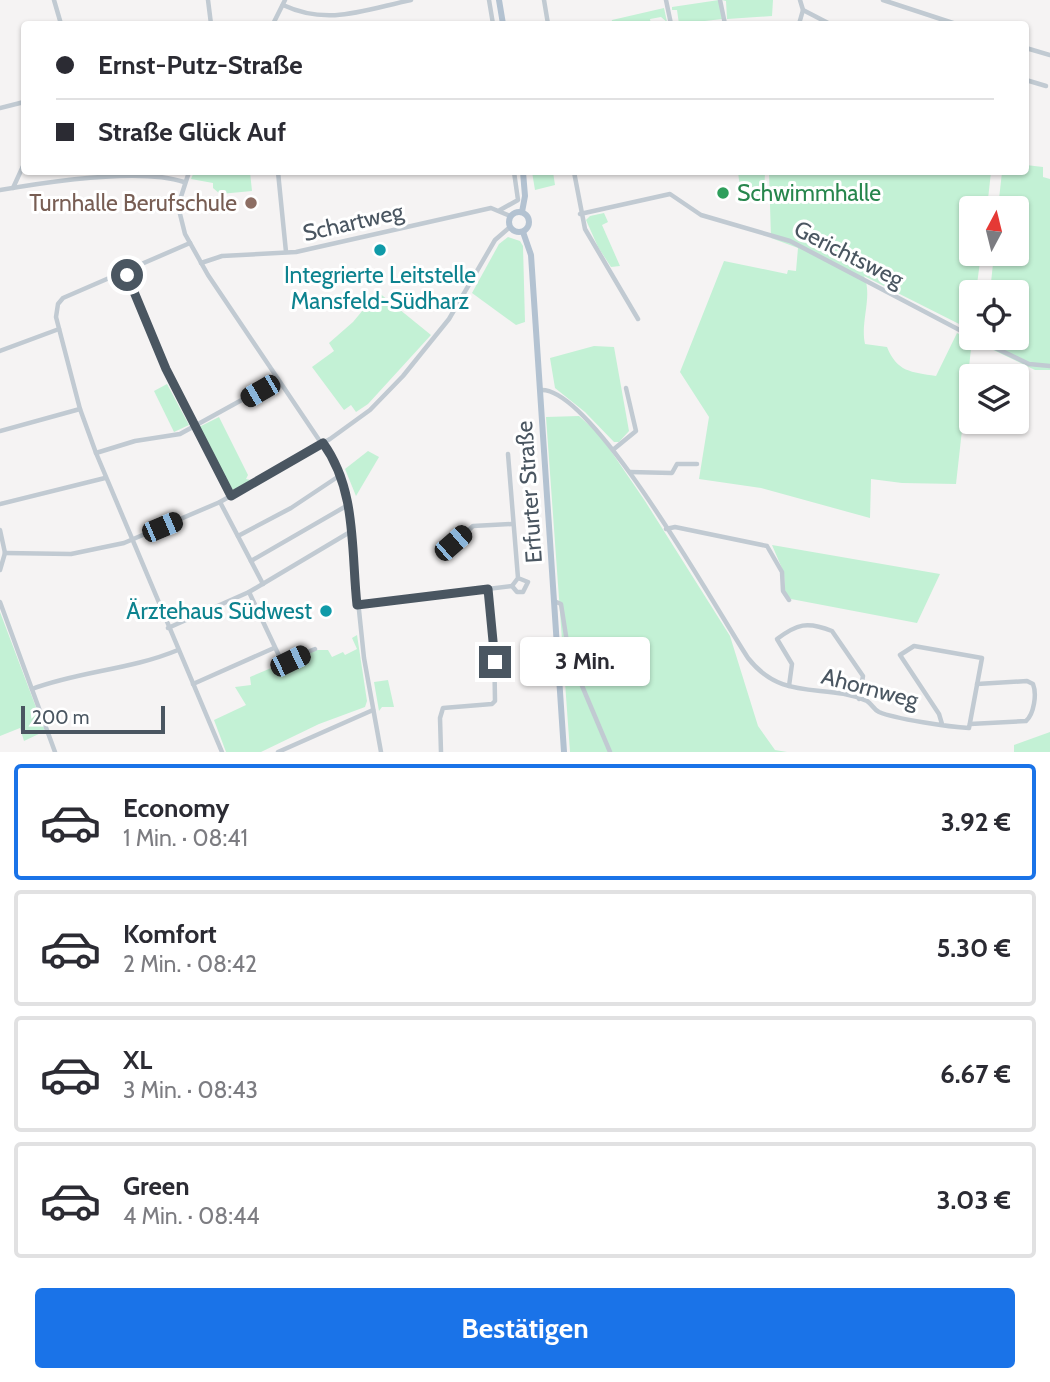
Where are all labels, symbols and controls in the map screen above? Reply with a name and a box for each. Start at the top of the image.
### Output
text: Ernst-Putz-Straße [98,49,303,81]
text: Straße Glück Auf [98,116,286,148]
place label: Schwimmhalle [737,179,881,207]
marker: Schwimmhalle [715,185,731,201]
place label: Turnhalle Berufschule [29,189,237,217]
marker: Turnhalle Berufschule [243,195,259,211]
north arrow [959,196,1029,266]
map controls [959,196,1029,434]
street label: Schartweg [300,197,406,247]
street label: Gerichtsweg [790,215,909,294]
marker: Integrierte Leitstelle Mansfeld-Südharz [372,242,388,258]
route start [111,259,143,291]
place label: Integrierte Leitstelle Mansfeld-Südharz [284,261,476,315]
button: locate [959,280,1029,350]
button: layers [959,364,1029,434]
car [237,371,284,411]
street label: Erfurter Straße [510,420,548,564]
car [139,509,186,545]
car [431,521,476,565]
place label: Ärztehaus Südwest [126,597,312,625]
marker: Ärztehaus Südwest [318,603,334,619]
callout: 3 Min. [520,638,649,686]
car [267,642,314,680]
route end [479,646,511,678]
text: 3 Min. [555,647,615,675]
street label: Ahornweg [819,662,922,714]
scale bar [21,703,164,735]
text: 200 m [32,706,89,729]
icon: car [39,791,102,854]
text: Economy [123,792,229,824]
text: 3.92 € [941,806,1011,838]
text: 1 Min. · 08:41 [123,824,248,852]
icon: car [39,917,102,980]
text: Komfort [123,918,217,950]
text: 5.30 € [936,932,1011,964]
text: 2 Min. · 08:42 [123,950,257,978]
icon: car [39,1043,102,1106]
text: XL [123,1044,152,1076]
text: 6.67 € [940,1058,1011,1090]
text: 3 Min. · 08:43 [123,1076,258,1104]
icon: car [39,1169,102,1232]
text: Green [123,1170,190,1202]
text: 3.03 € [937,1184,1011,1216]
text: 4 Min. · 08:44 [123,1202,260,1230]
button: Bestätigen [35,1288,1015,1368]

